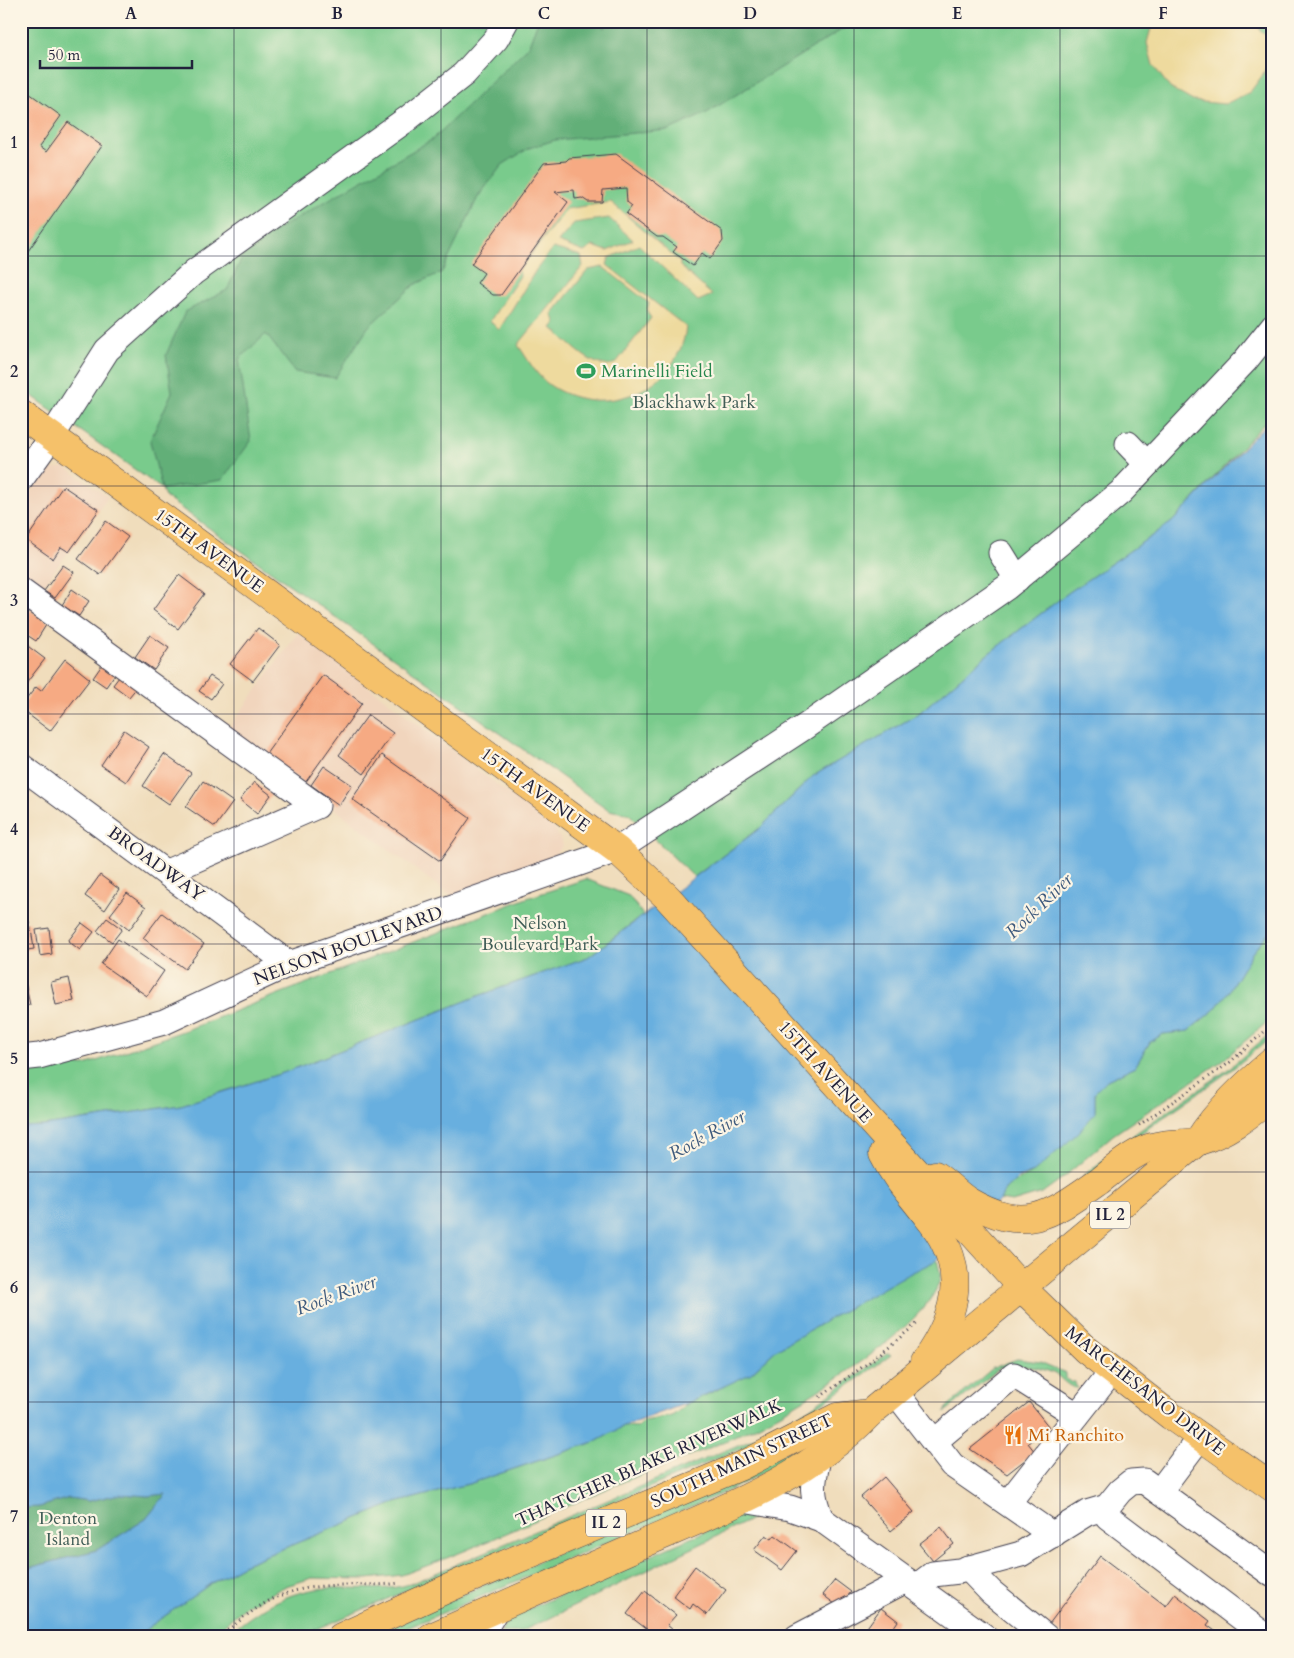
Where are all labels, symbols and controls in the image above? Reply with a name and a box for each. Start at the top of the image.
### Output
text: A [125,3,137,25]
text: B [331,3,343,25]
text: C [538,3,550,25]
text: D [743,3,757,25]
text: E [952,3,962,25]
text: F [1158,3,1168,25]
scale bar [40,38,192,70]
text: 50 m [48,45,80,65]
text: 1 [10,132,18,154]
place label: Marinelli Field [601,359,713,384]
sports icon: Marinelli Field [575,360,597,382]
text: 2 [10,361,18,383]
park label: Blackhawk Park [632,390,756,415]
street label: 15TH AVENUE [149,503,269,599]
text: 3 [10,590,18,612]
street label: 15TH AVENUE [475,742,595,838]
text: 4 [10,819,18,841]
street label: BROADWAY [103,820,210,908]
water label: Rock River [1000,867,1079,944]
street label: NELSON BOULEVARD [250,900,446,992]
park label: Nelson Boulevard Park [481,911,599,957]
street label: 15TH AVENUE [772,1015,878,1129]
text: 5 [10,1048,18,1070]
water label: Rock River [664,1103,751,1167]
road number: IL 2 [1090,1202,1130,1228]
water label: Rock River [292,1268,381,1322]
text: 6 [10,1277,18,1299]
street label: MARCHESANO DRIVE [1060,1320,1230,1462]
street label: THATCHER BLAKE RIVERWALK [512,1393,787,1533]
street label: SOUTH MAIN STREET [647,1408,837,1514]
place label: Mi Ranchito [1028,1423,1124,1448]
restaurant icon: Mi Ranchito [1002,1424,1024,1446]
text: 7 [10,1506,18,1528]
park label: Denton Island [39,1506,98,1552]
road number: IL 2 [586,1510,626,1536]

